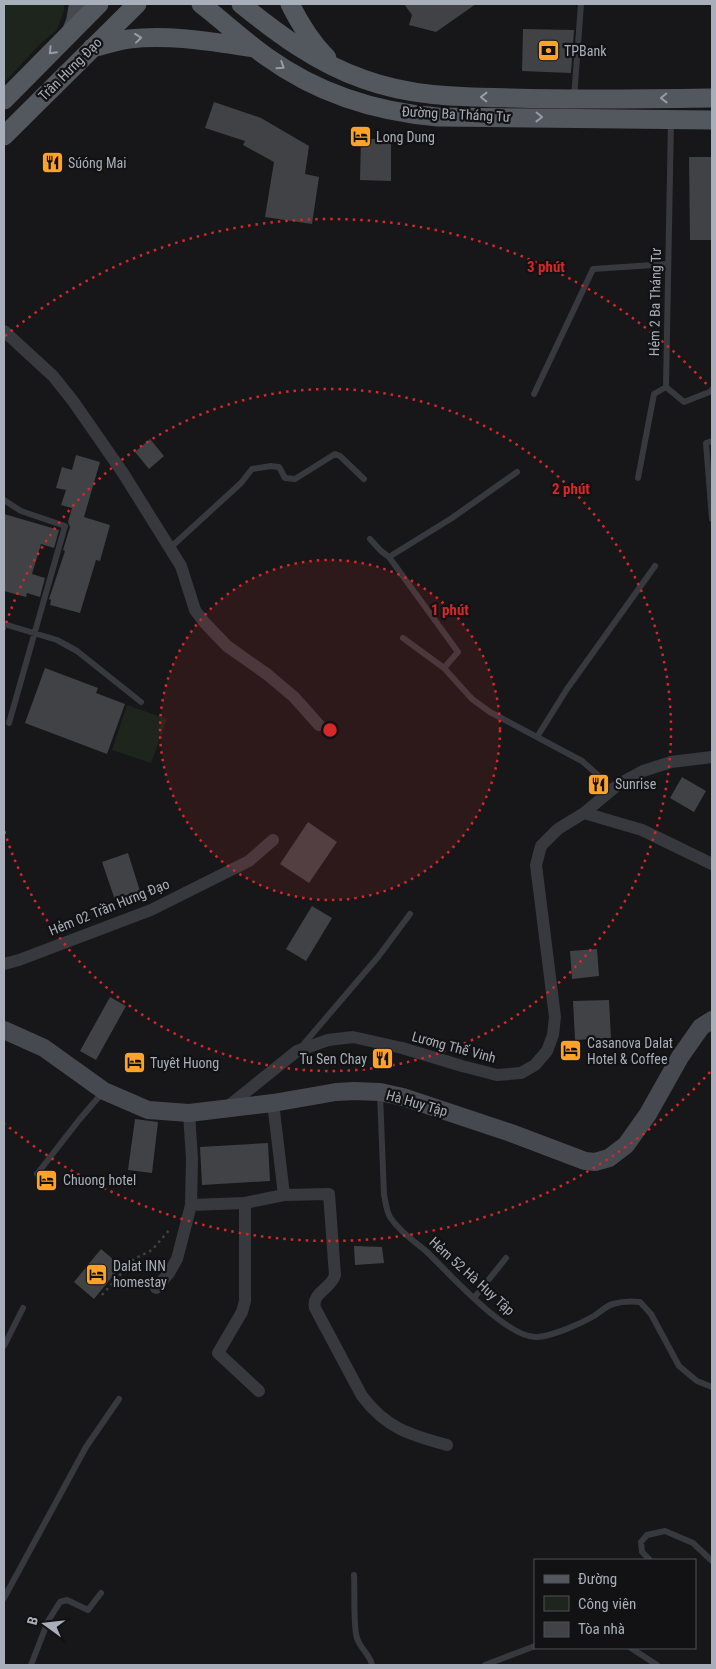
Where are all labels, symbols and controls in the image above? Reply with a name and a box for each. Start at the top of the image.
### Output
one-way arrow [134,33,142,44]
street label: Trần Hưng Đạo [35,34,105,104]
bank icon: TPBank [536,39,560,63]
place label: TPBank [564,43,607,59]
one-way arrow [49,45,58,54]
one-way arrow [275,60,284,70]
one-way arrow [479,92,487,103]
one-way arrow [659,93,667,103]
street label: Đường Ba Tháng Tư [401,103,511,125]
one-way arrow [535,112,543,123]
hotel icon: Long Dung [348,125,372,149]
place label: Long Dung [376,129,435,145]
restaurant icon: Súóng Mai [40,151,64,175]
place label: Súóng Mai [68,155,126,171]
street label: Hẻm 2 Ba Tháng Tư [646,248,664,356]
text: 3 phút [527,258,565,276]
text: 2 phút [552,480,590,498]
text: 1 phút [431,601,469,619]
centre of rings [321,721,339,739]
restaurant icon: Sunrise [587,772,611,796]
place label: Sunrise [615,776,657,792]
street label: Hẻm 02 Trần Hưng Đạo [46,876,172,938]
street label: Lương Thế Vinh [410,1028,498,1066]
place label: Casanova Dalat Hotel & Coffee [587,1035,673,1067]
hotel icon: Casanova Dalat Hotel & Coffee [559,1039,583,1063]
restaurant icon: Tu Sen Chay [371,1047,395,1071]
hotel icon: Tuyêt Huong [122,1051,146,1075]
place label: Tu Sen Chay [299,1051,367,1067]
place label: Tuyêt Huong [150,1055,219,1071]
street label: Hà Huy Tập [385,1087,450,1119]
hotel icon: Chuong hotel [35,1168,59,1192]
place label: Chuong hotel [63,1172,136,1188]
street label: Hẻm 52 Hà Huy Tập [426,1234,518,1318]
place label: Dalat INN homestay [113,1258,167,1290]
hotel icon: Dalat INN homestay [85,1262,109,1286]
legend [534,1559,696,1649]
text: Đường [578,1570,617,1588]
text: Công viên [578,1595,636,1613]
north arrow [20,1599,70,1649]
text: B [24,1615,41,1627]
text: Tòa nhà [578,1620,625,1638]

